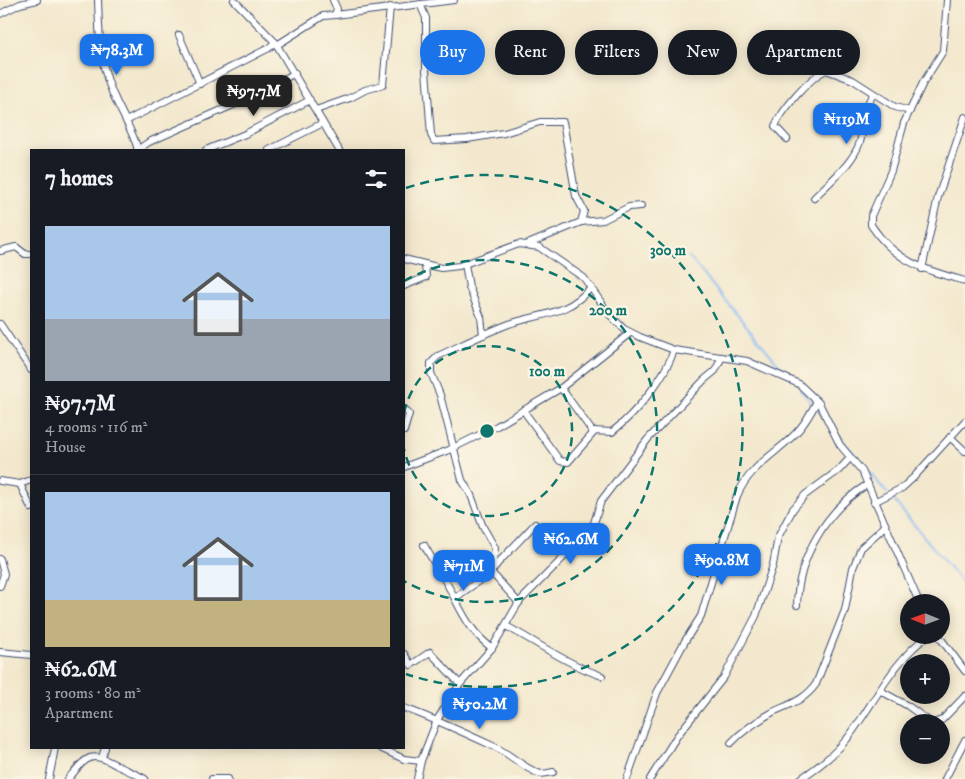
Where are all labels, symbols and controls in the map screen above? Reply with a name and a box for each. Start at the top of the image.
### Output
chip: Buy [420,30,485,75]
chip: Rent [495,30,565,75]
chip: Filters [575,30,658,75]
chip: New [668,30,737,75]
chip: Apartment [747,30,860,75]
pin: ₦78.3M [76,34,158,76]
text: ₦78.3M [91,40,143,60]
pin: ₦97.7M [213,74,295,117]
text: ₦97.7M [227,81,281,101]
pin: ₦119M [812,102,882,145]
text: ₦119M [824,109,870,129]
icon: filters [362,165,390,193]
text: 7 homes [45,166,113,192]
text: 300 m [650,241,687,260]
icon: home [173,259,263,349]
text: 200 m [589,301,628,320]
text: 100 m [529,362,566,381]
text: ₦97.7M [45,391,116,417]
text: 4 rooms · 116 m² [45,417,147,437]
centre of rings [478,422,496,440]
text: House [45,437,86,457]
pin: ₦62.6M [530,522,612,565]
icon: home [173,524,263,614]
text: ₦62.6M [544,529,598,549]
pin: ₦90.8M [681,544,763,586]
pin: ₦71M [434,550,494,592]
text: ₦90.8M [695,550,749,570]
text: ₦71M [444,556,484,576]
north arrow [900,594,950,644]
map controls [900,594,950,764]
button: + [900,654,950,704]
text: ₦62.6M [45,657,117,683]
text: 3 rooms · 80 m² [45,683,141,703]
pin: ₦50.2M [439,688,521,730]
text: ₦50.2M [453,694,507,714]
text: Apartment [45,703,113,723]
button: − [900,714,950,764]

